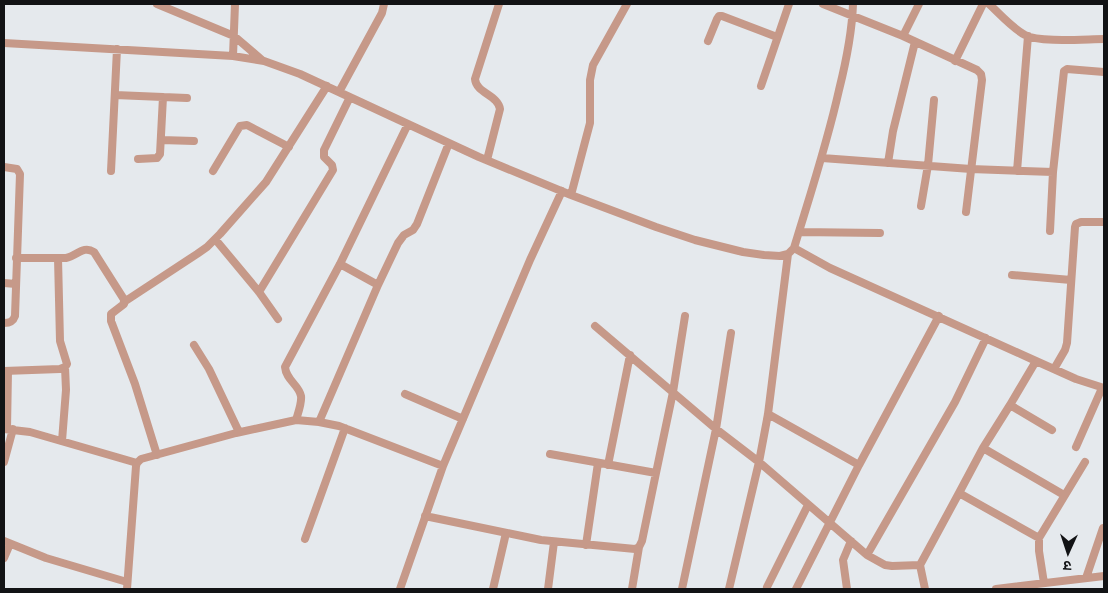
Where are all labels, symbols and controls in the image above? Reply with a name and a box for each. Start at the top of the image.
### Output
north arrow [1043,528,1093,578]
text: उ [1062,556,1072,575]

